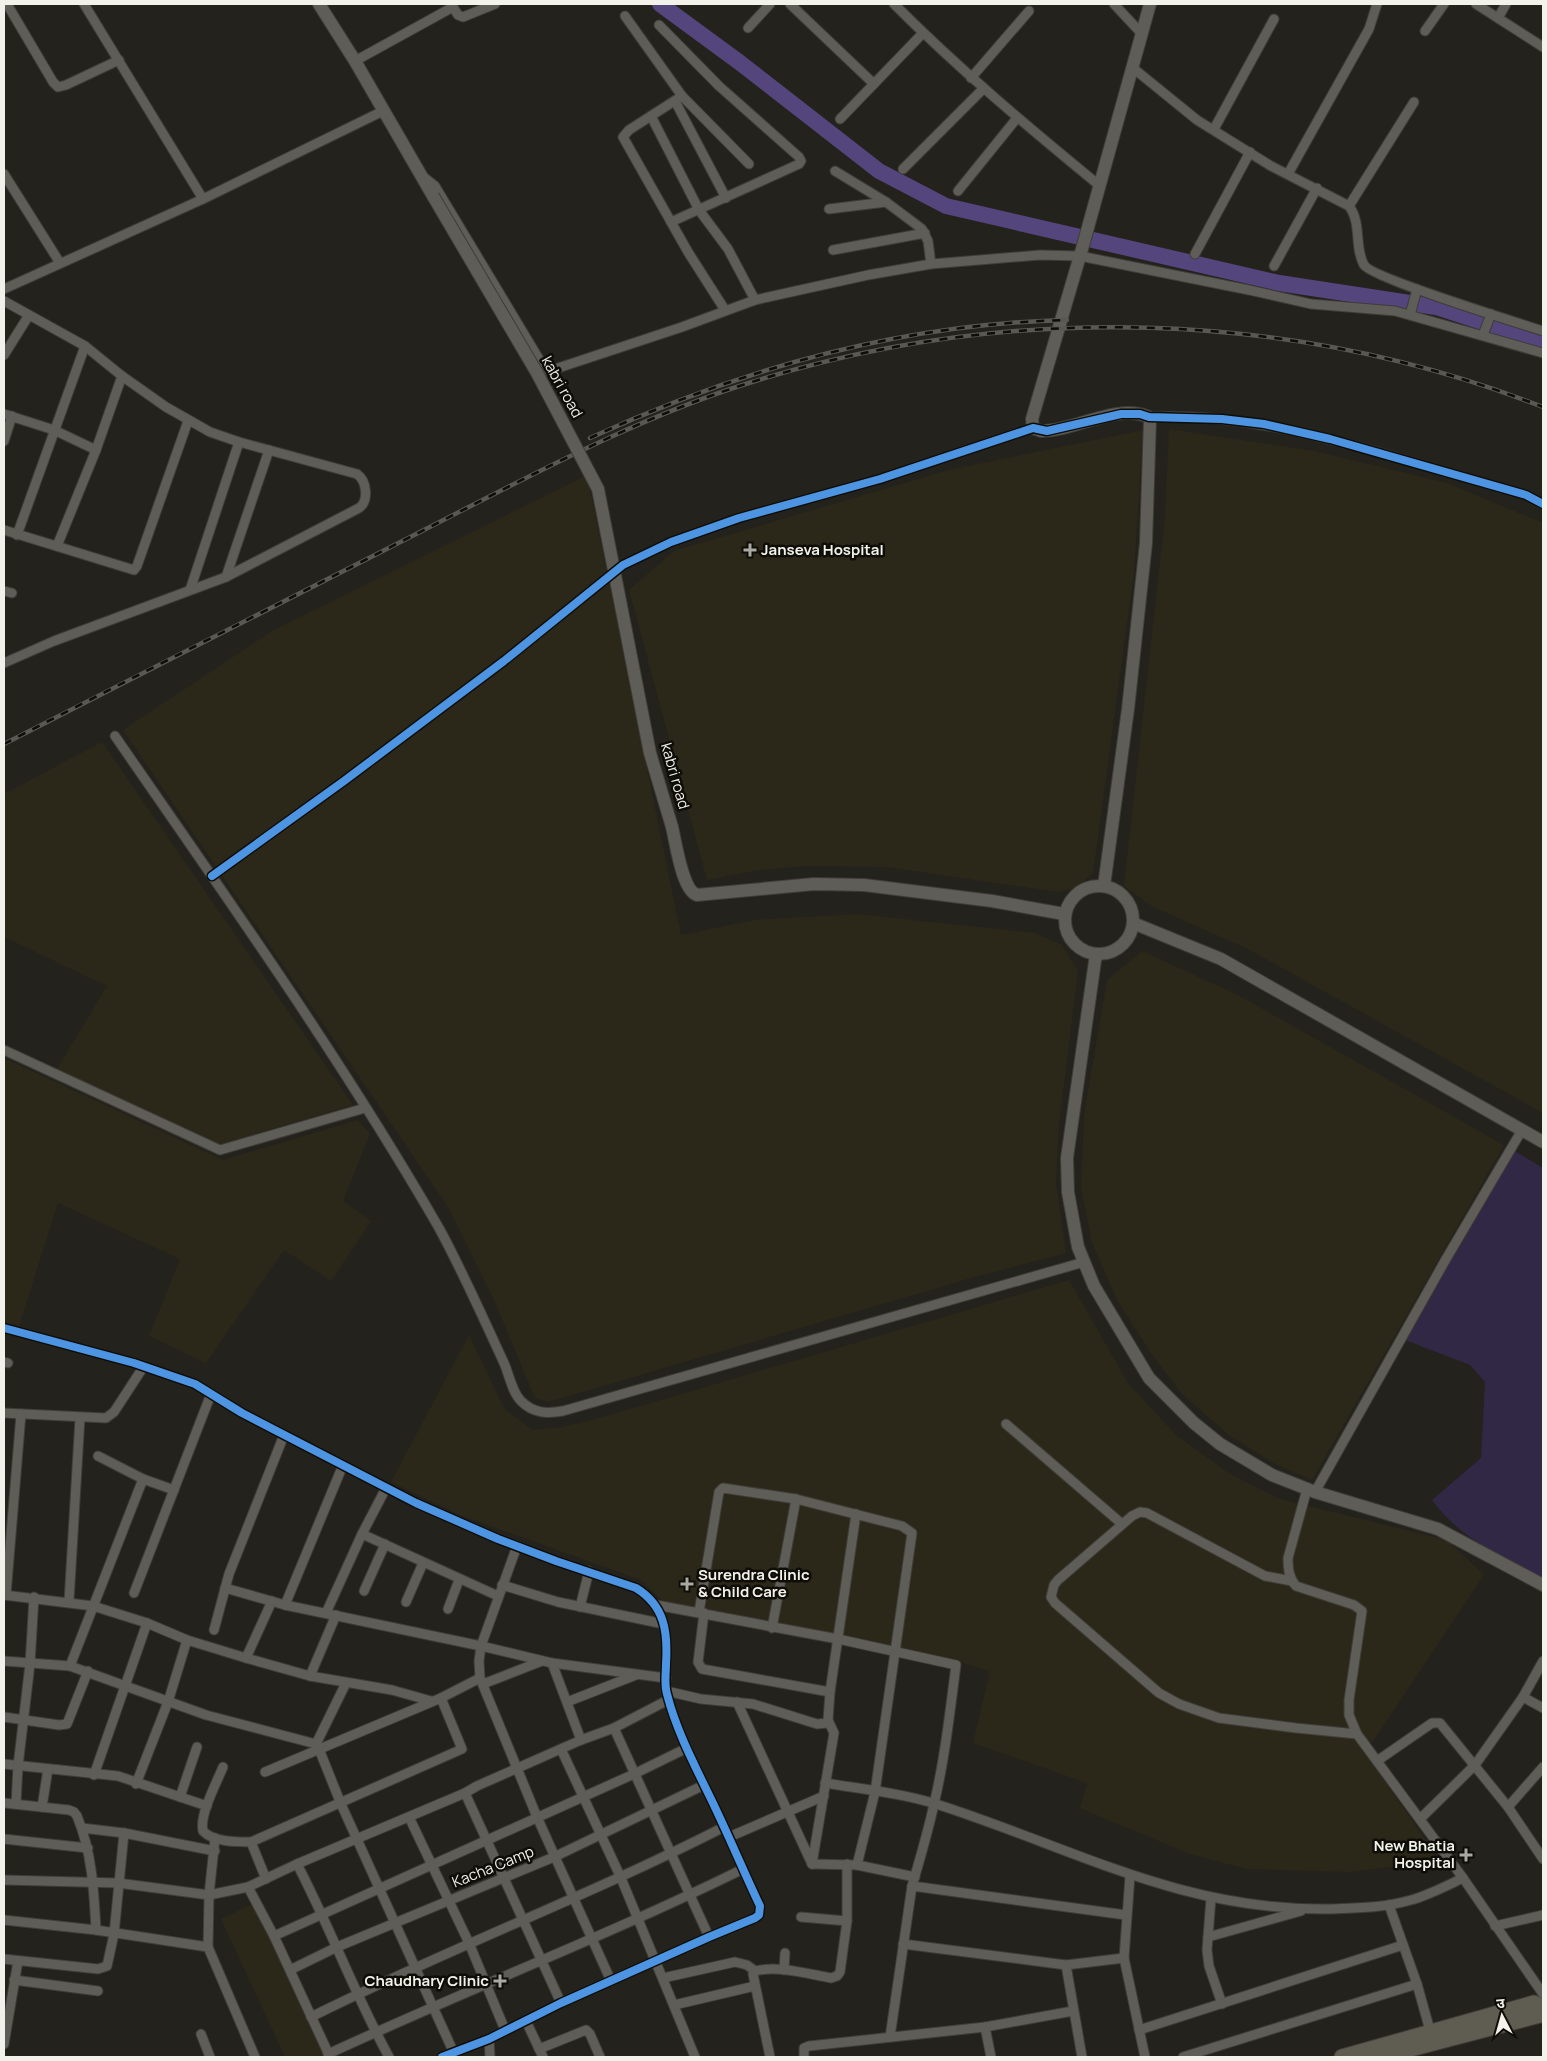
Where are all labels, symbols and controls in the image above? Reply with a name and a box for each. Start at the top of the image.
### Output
street label: kabri road [537,352,588,422]
place label: Janseva Hospital [761,539,884,560]
marker: Janseva Hospital [743,543,757,557]
street label: kabri road [656,740,695,811]
place label: Surendra Clinic & Child Care [698,1564,810,1602]
marker: Surendra Clinic & Child Care [680,1577,694,1591]
place label: New Bhatia Hospital [1374,1835,1455,1873]
street label: Kacha Camp [449,1841,537,1892]
marker: New Bhatia Hospital [1459,1848,1473,1862]
place label: Chaudhary Clinic [364,1970,489,1991]
marker: Chaudhary Clinic [493,1974,507,1988]
north arrow [1477,1991,1527,2041]
text: उ [1496,1993,1506,2012]

